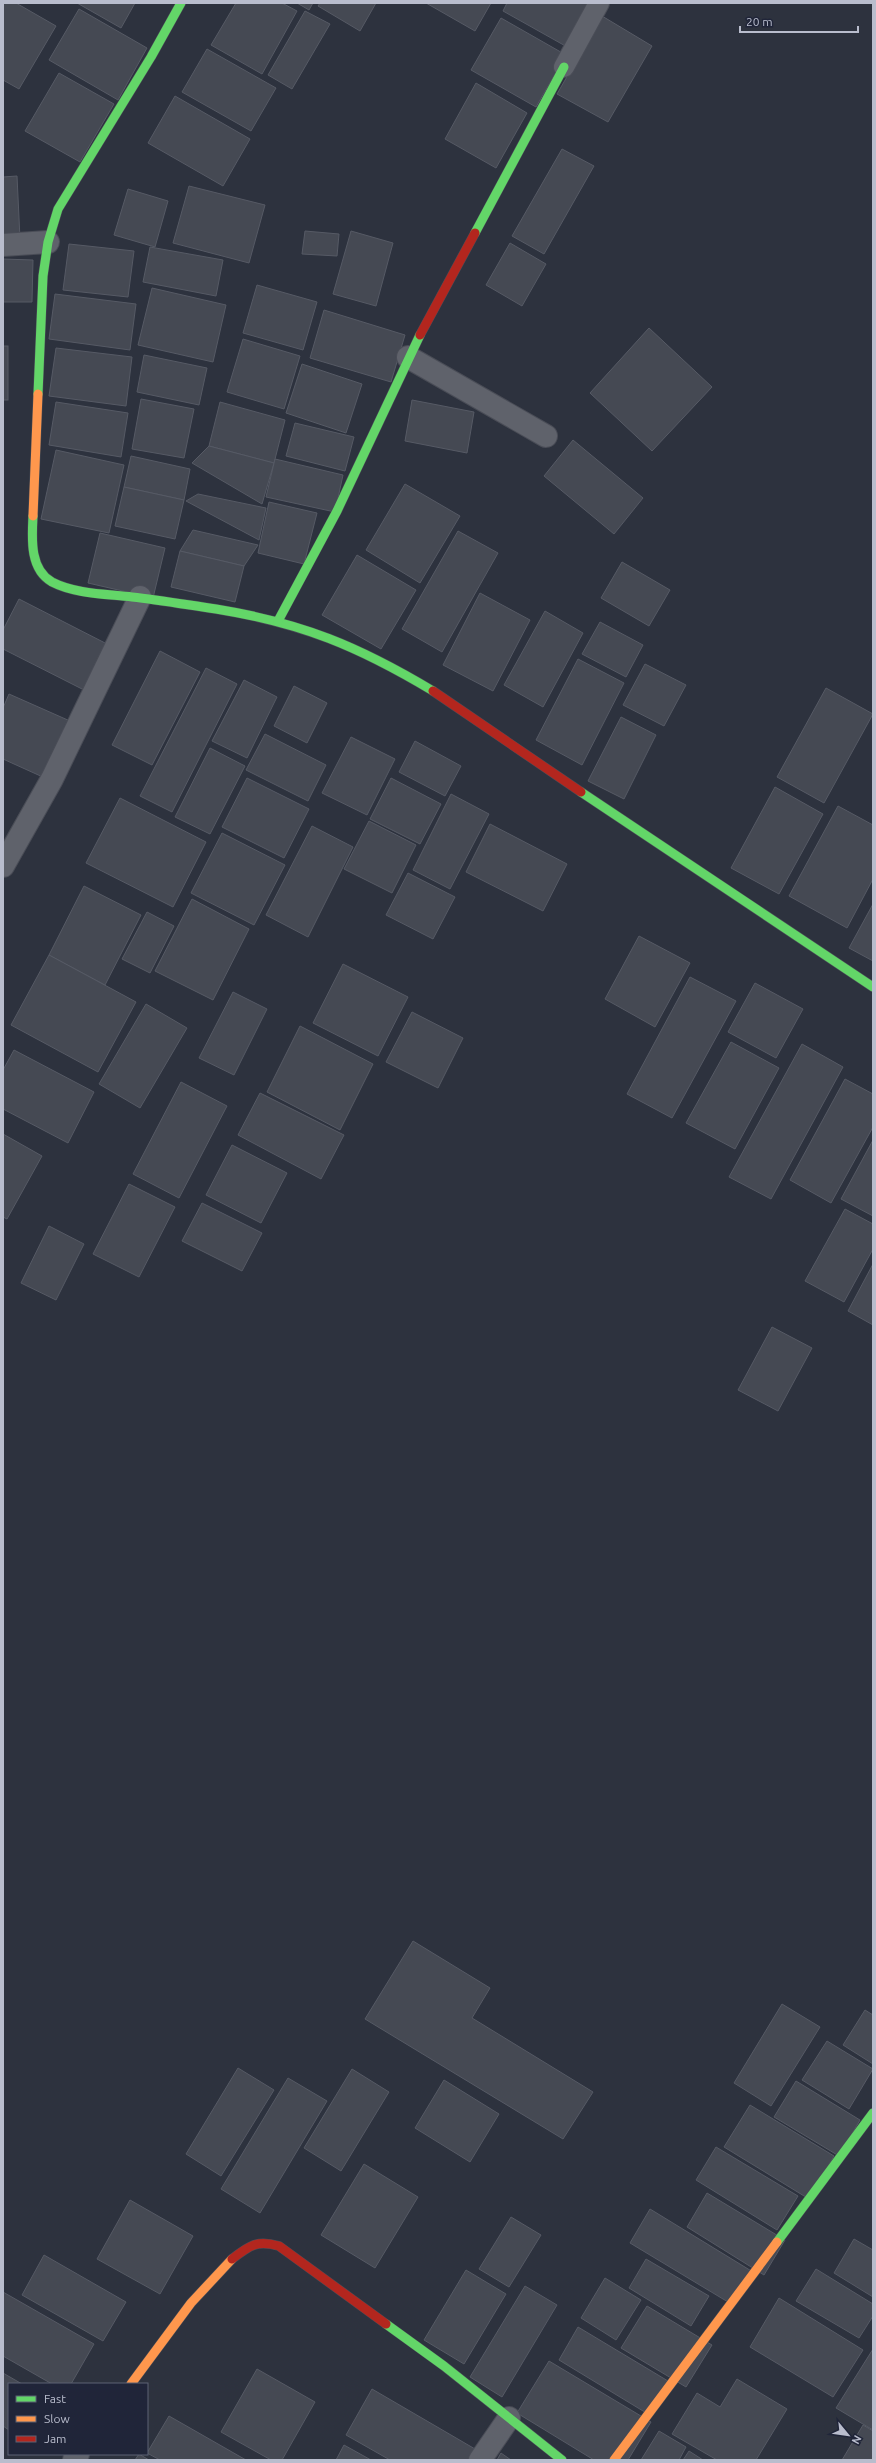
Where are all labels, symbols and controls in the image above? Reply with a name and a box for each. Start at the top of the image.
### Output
scale bar [740,8,858,34]
text: 20 m [746,15,773,28]
legend [8,2383,148,2455]
text: Fast [44,2392,66,2405]
text: Slow [44,2412,70,2425]
north arrow [828,2415,868,2455]
text: Jam [44,2432,66,2445]
text: N [850,2433,864,2446]

